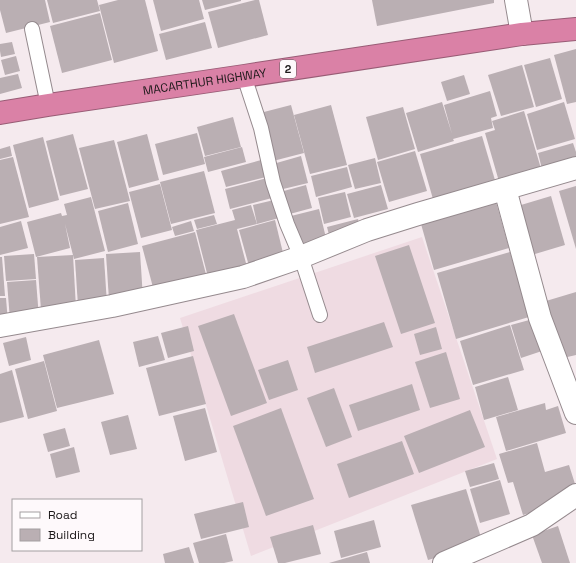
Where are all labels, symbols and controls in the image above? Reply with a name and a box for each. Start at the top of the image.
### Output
road number: 2 [280,60,296,78]
street label: MACARTHUR HIGHWAY [142,65,268,99]
legend [12,499,142,551]
text: Road [48,507,77,523]
text: Building [48,527,95,543]

